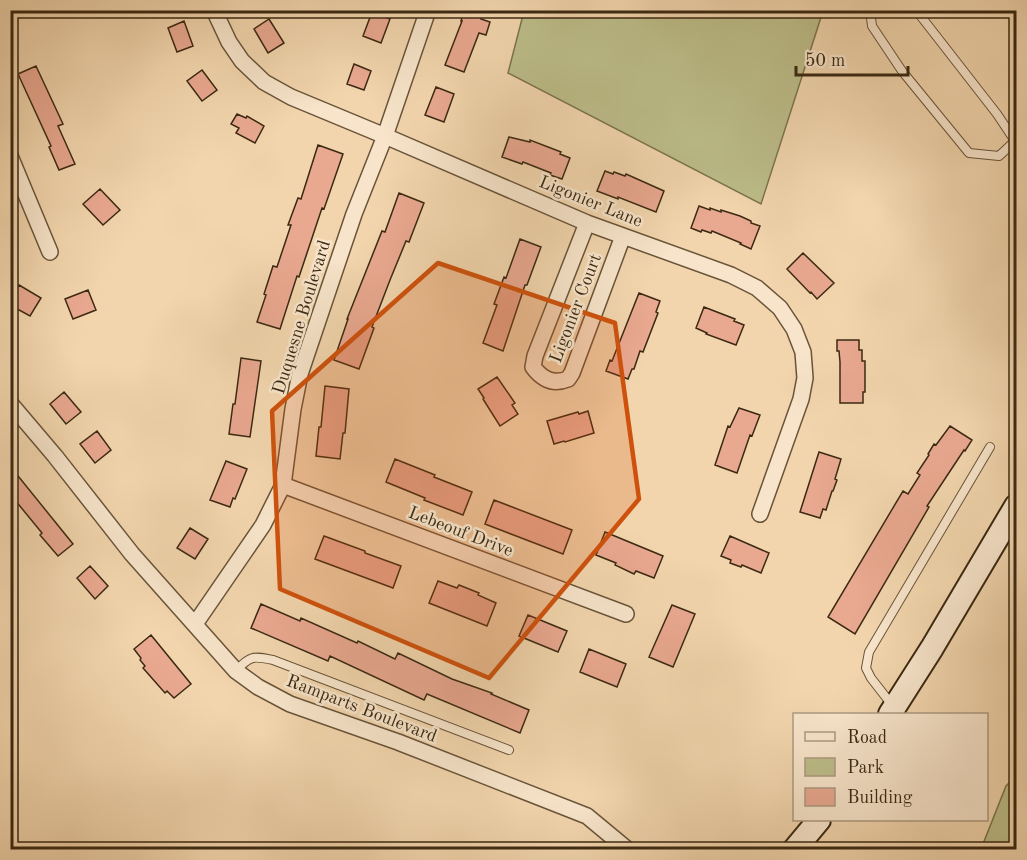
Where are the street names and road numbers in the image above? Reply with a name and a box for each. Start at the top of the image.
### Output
street label: Ligonier Lane [536,173,645,231]
street label: Duquesne Boulevard [270,238,334,397]
street label: Ligonier Court [547,251,605,365]
street label: Lebeouf Drive [406,504,515,560]
street label: Ramparts Boulevard [284,672,439,746]

